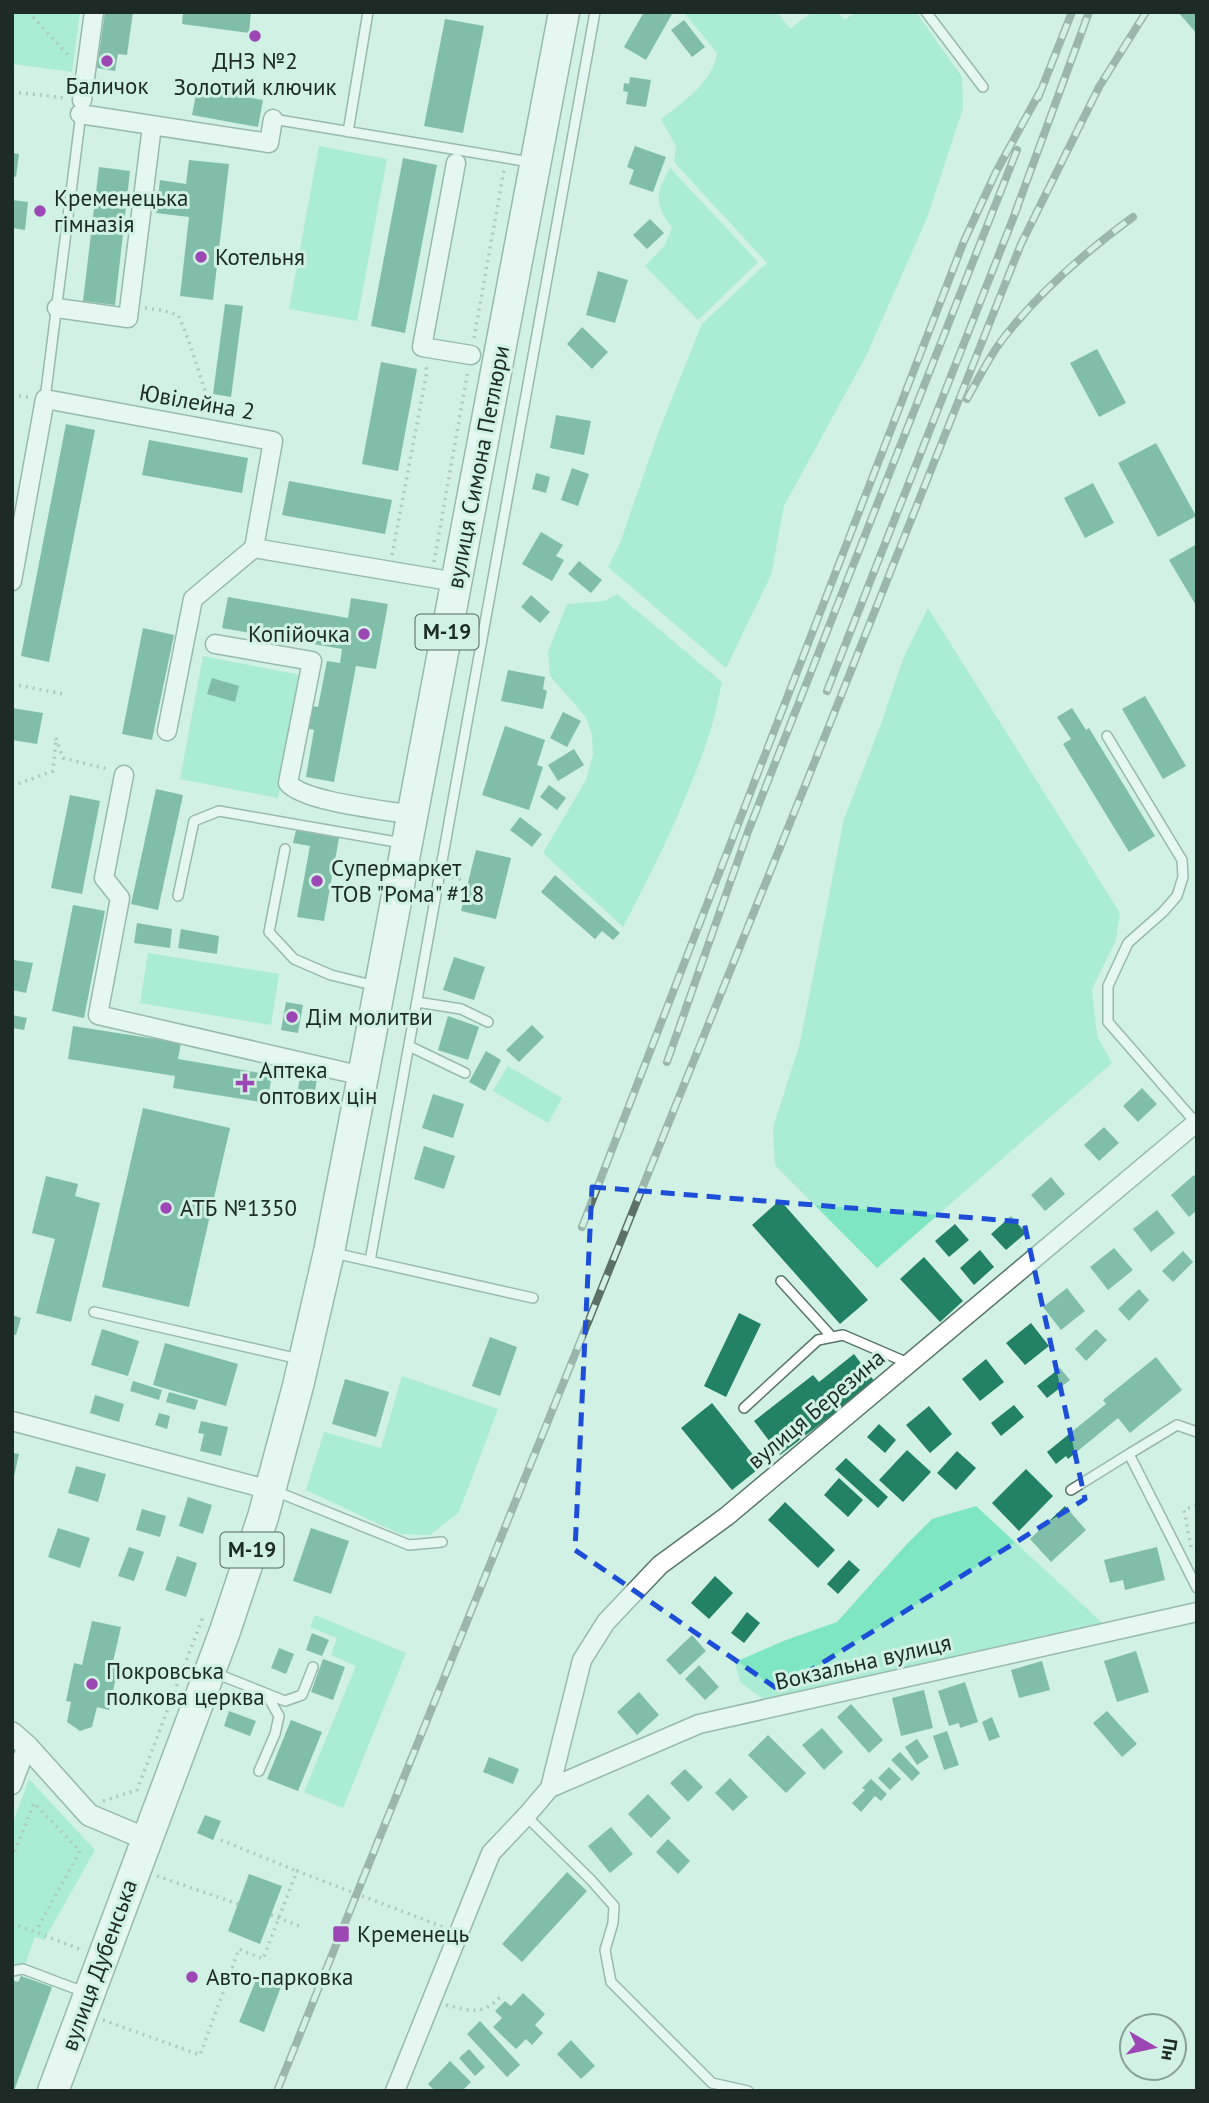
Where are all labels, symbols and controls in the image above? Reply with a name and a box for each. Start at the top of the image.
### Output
marker: ДНЗ №2 Золотий ключик [247,28,263,44]
place label: ДНЗ №2 Золотий ключик [173,46,337,101]
marker: Баличок [99,53,115,69]
place label: Баличок [66,71,148,100]
place label: Кременецька гімназія [54,183,188,238]
marker: Кременецька гімназія [32,203,48,219]
place label: Котельня [215,242,305,271]
marker: Котельня [193,249,209,265]
street label: вулиця Симона Петлюри [440,343,515,591]
street label: Ювілейна 2 [137,377,257,426]
road number: М-19 [416,614,478,650]
place label: Копійочка [248,619,350,648]
marker: Копійочка [356,626,372,642]
place label: Супермаркет ТОВ "Рома" #18 [331,853,484,908]
marker: Супермаркет ТОВ "Рома" #18 [309,873,325,889]
place label: Дім молитви [306,1002,433,1031]
marker: Дім молитви [284,1009,300,1025]
place label: Аптека оптових цін [259,1055,377,1110]
marker: Аптека оптових цін [237,1075,253,1091]
place label: АТБ №1350 [180,1193,297,1222]
marker: АТБ №1350 [158,1200,174,1216]
street label: вулиця Березина [741,1343,890,1475]
road number: М-19 [220,1532,284,1568]
street label: Вокзальна вулиця [772,1627,954,1696]
place label: Покровська полкова церква [106,1656,265,1711]
marker: Покровська полкова церква [84,1676,100,1692]
street label: вулиця Дубенська [54,1875,143,2055]
place label: Кременець [357,1919,469,1948]
marker: Кременець [331,1924,351,1944]
place label: Авто-парковка [206,1962,353,1991]
marker: Авто-парковка [184,1969,200,1985]
north arrow [1118,2012,1188,2082]
text: Пн [1156,2037,1183,2063]

